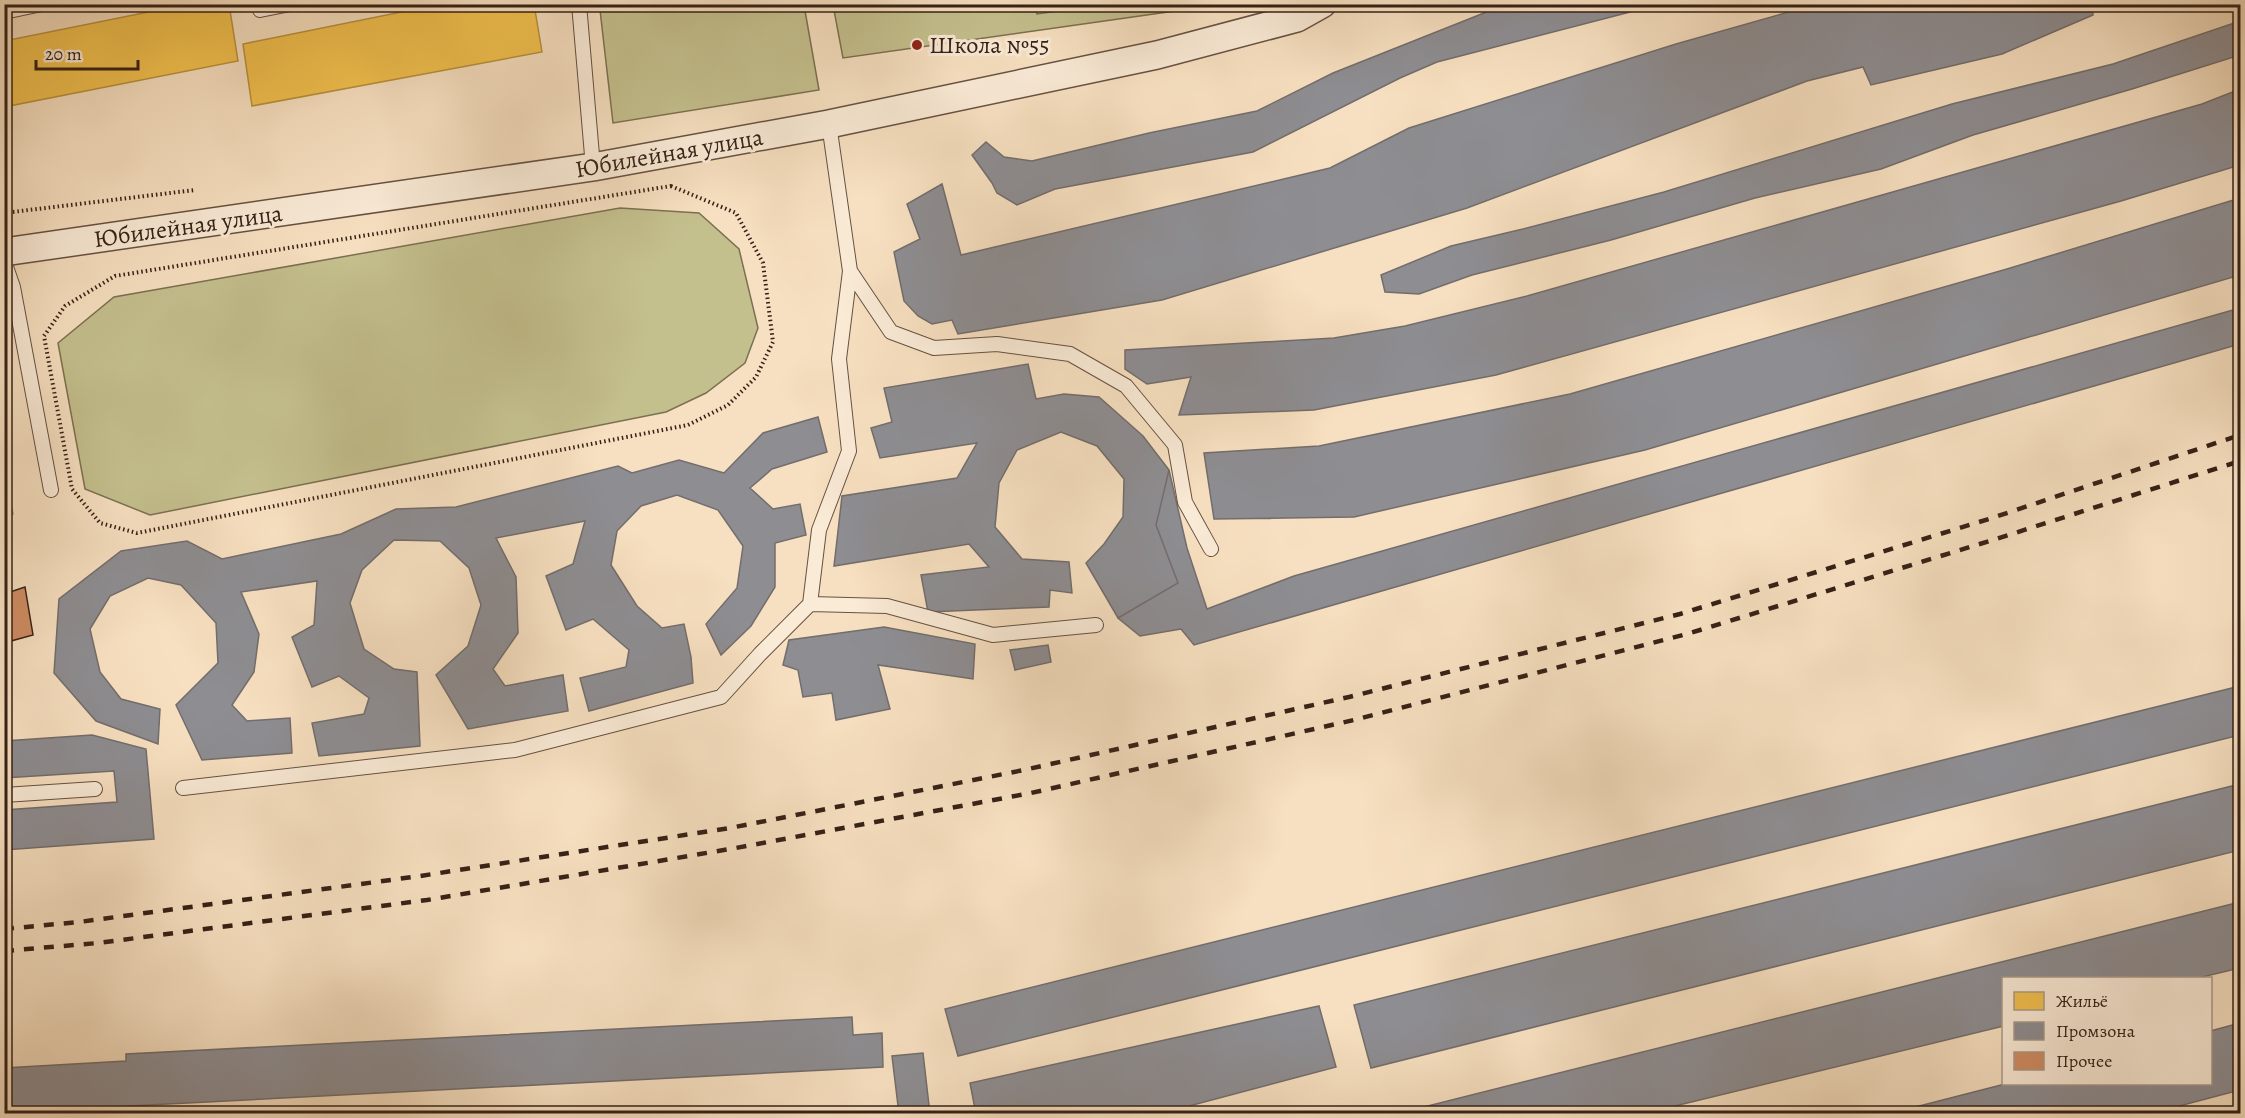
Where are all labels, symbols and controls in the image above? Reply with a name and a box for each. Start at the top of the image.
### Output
place label: Школа №55 [929,29,1050,61]
scale bar [36,33,138,71]
marker: Школа №55 [910,38,924,52]
text: 20 m [45,42,82,66]
street label: Юбилейная улица [573,121,765,185]
street label: Юбилейная улица [92,197,284,255]
legend [2002,977,2212,1085]
text: Жильё [2056,989,2108,1013]
text: Промзона [2056,1019,2136,1043]
text: Прочее [2056,1049,2112,1073]

